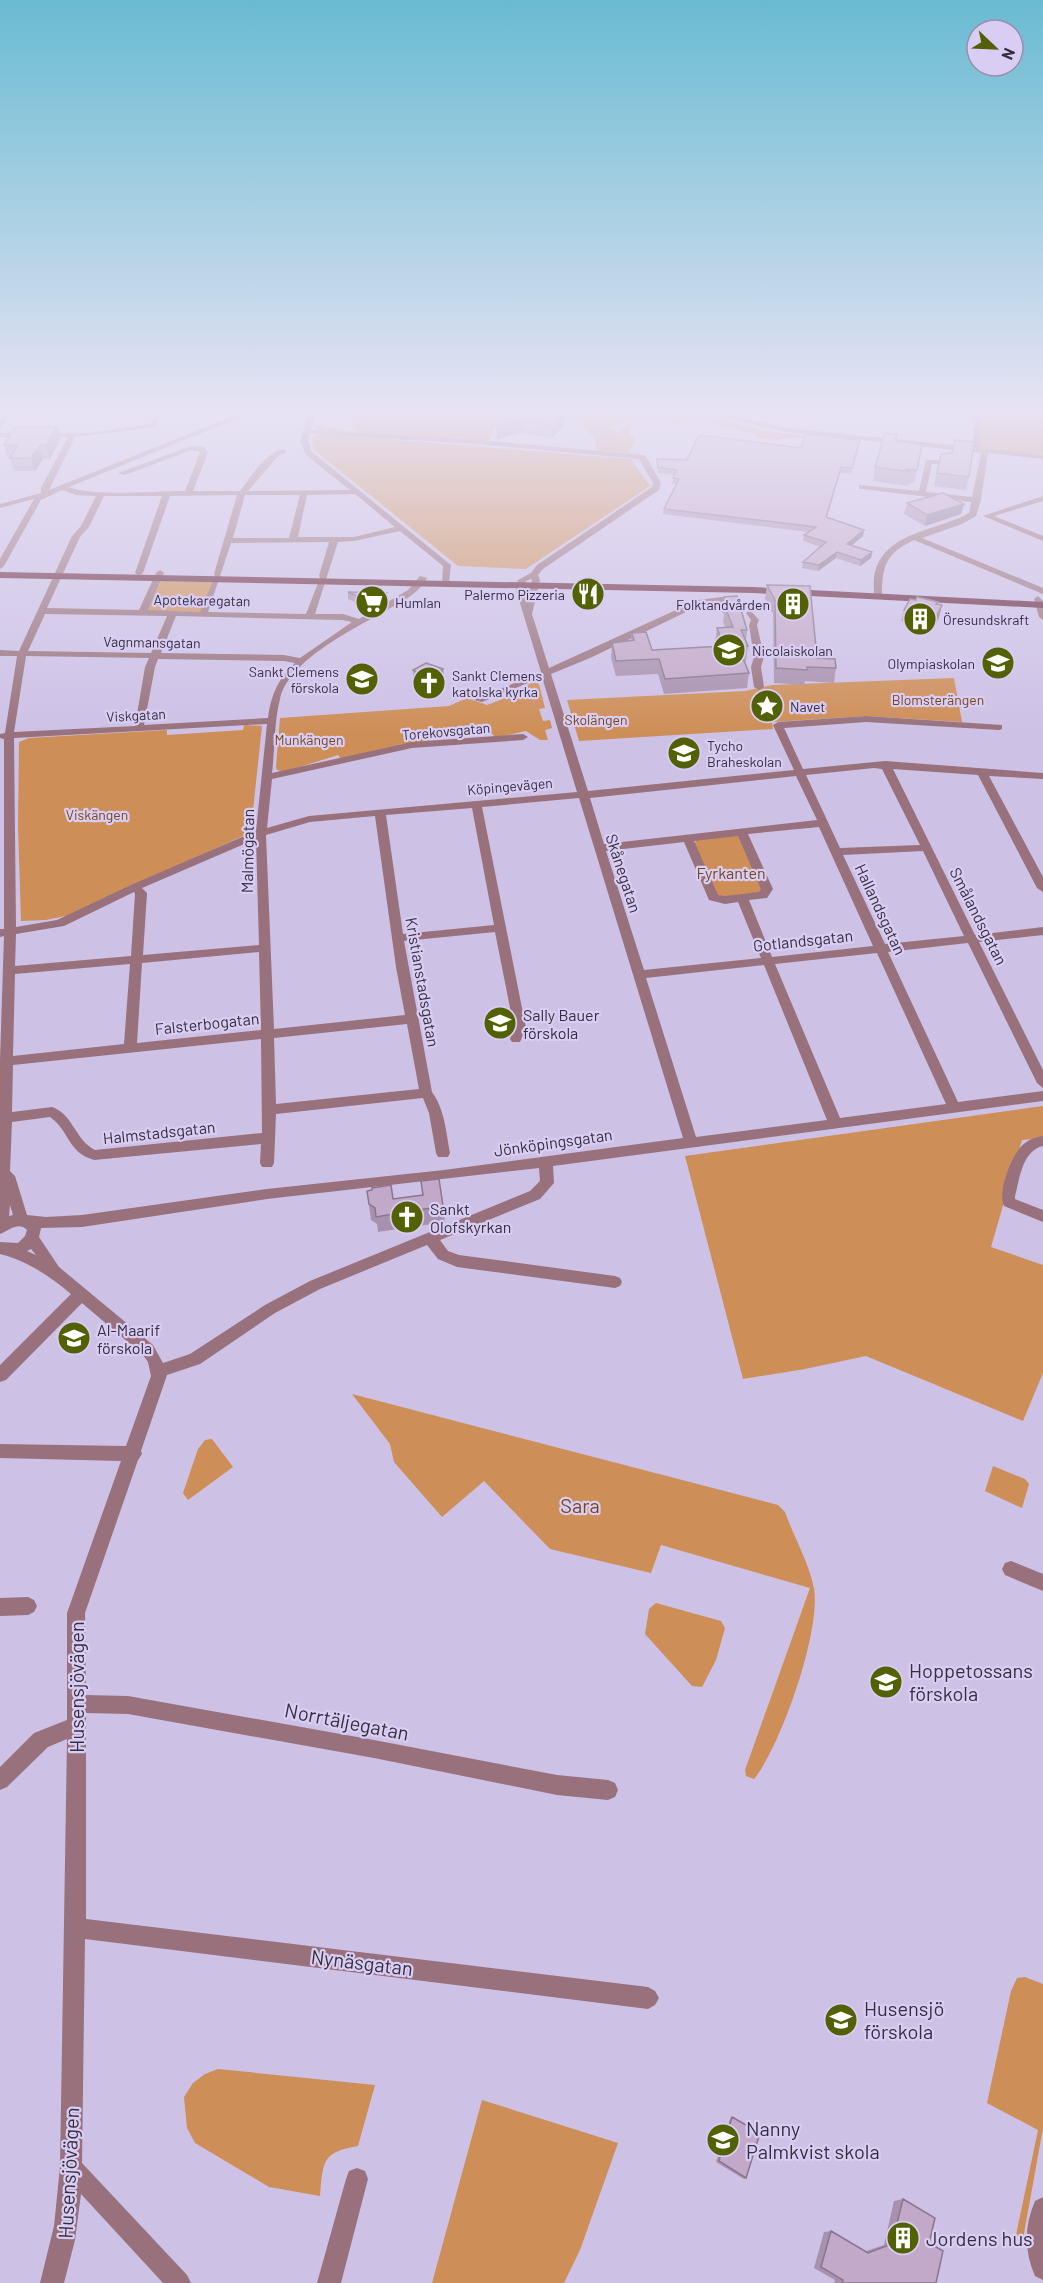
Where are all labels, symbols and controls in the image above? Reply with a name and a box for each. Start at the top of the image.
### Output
north arrow [965,18,1025,78]
text: N [998,45,1020,63]
restaurant icon: Palermo Pizzeria [570,576,606,612]
supermarket icon: Humlan [354,584,390,620]
place label: Palermo Pizzeria [464,586,565,603]
building icon: Folktandvården [775,586,811,622]
street label: Apotekaregatan [153,591,251,609]
place label: Humlan [395,594,441,611]
place label: Folktandvården [676,596,770,613]
building icon: Öresundskraft [902,601,938,637]
place label: Öresundskraft [943,611,1029,628]
school or university icon: Nicolaiskolan [711,632,747,668]
street label: Vagnmansgatan [103,633,201,651]
place label: Nicolaiskolan [752,642,833,659]
school or university icon: Olympiaskolan [980,645,1016,681]
place label: Olympiaskolan [888,655,975,672]
school or university icon: Sankt Clemens förskola [344,661,380,697]
place label: Sankt Clemens förskola [249,663,339,696]
church icon: Sankt Clemens katolska kyrka [411,665,447,701]
place label: Sankt Clemens katolska kyrka [452,667,542,700]
place icon: Navet [749,688,785,724]
park label: Blomsterängen [892,691,984,708]
place label: Navet [790,698,825,715]
street label: Viskgatan [106,705,166,725]
park label: Skolängen [565,711,627,728]
street label: Torekovsgatan [401,719,491,743]
park label: Munkängen [274,731,344,748]
school or university icon: Tycho Braheskolan [666,735,702,771]
place label: Tycho Braheskolan [707,737,782,770]
street label: Köpingevägen [467,774,553,798]
park label: Viskängen [66,806,128,823]
street label: Malmögatan [237,809,257,893]
street label: Skånegatan [602,831,646,915]
street label: Hallandsgatan [852,860,910,958]
park label: Fyrkanten [696,863,766,882]
street label: Smålandsgatan [946,864,1012,968]
street label: Kristianstadsgatan [402,916,444,1048]
street label: Gotlandsgatan [752,925,854,955]
school or university icon: Sally Bauer förskola [482,1005,518,1041]
place label: Sally Bauer förskola [523,1005,600,1042]
street label: Falsterbogatan [154,1008,260,1038]
street label: Halmstadsgatan [102,1117,216,1147]
street label: Jönköpingsgatan [492,1124,614,1160]
church icon: Sankt Olofskyrkan [389,1199,425,1235]
place label: Sankt Olofskyrkan [430,1199,511,1236]
school or university icon: Al-Maarif förskola [56,1320,92,1356]
place label: Al-Maarif förskola [97,1320,160,1357]
park label: Sara [560,1493,600,1517]
street label: Husensjövägen [64,1621,88,1753]
place label: Hoppetossans förskola [909,1658,1033,1705]
school or university icon: Hoppetossans förskola [868,1664,904,1700]
street label: Norrtäljegatan [283,1697,411,1745]
street label: Nynäsgatan [310,1944,414,1980]
place label: Husensjö förskola [864,1996,944,2043]
school or university icon: Husensjö förskola [823,2002,859,2038]
street label: Husensjövägen [53,2107,83,2239]
place label: Nanny Palmkvist skola [746,2116,880,2163]
school or university icon: Nanny Palmkvist skola [705,2122,741,2158]
building icon: Jordens hus [885,2220,921,2256]
place label: Jordens hus [926,2226,1033,2250]

